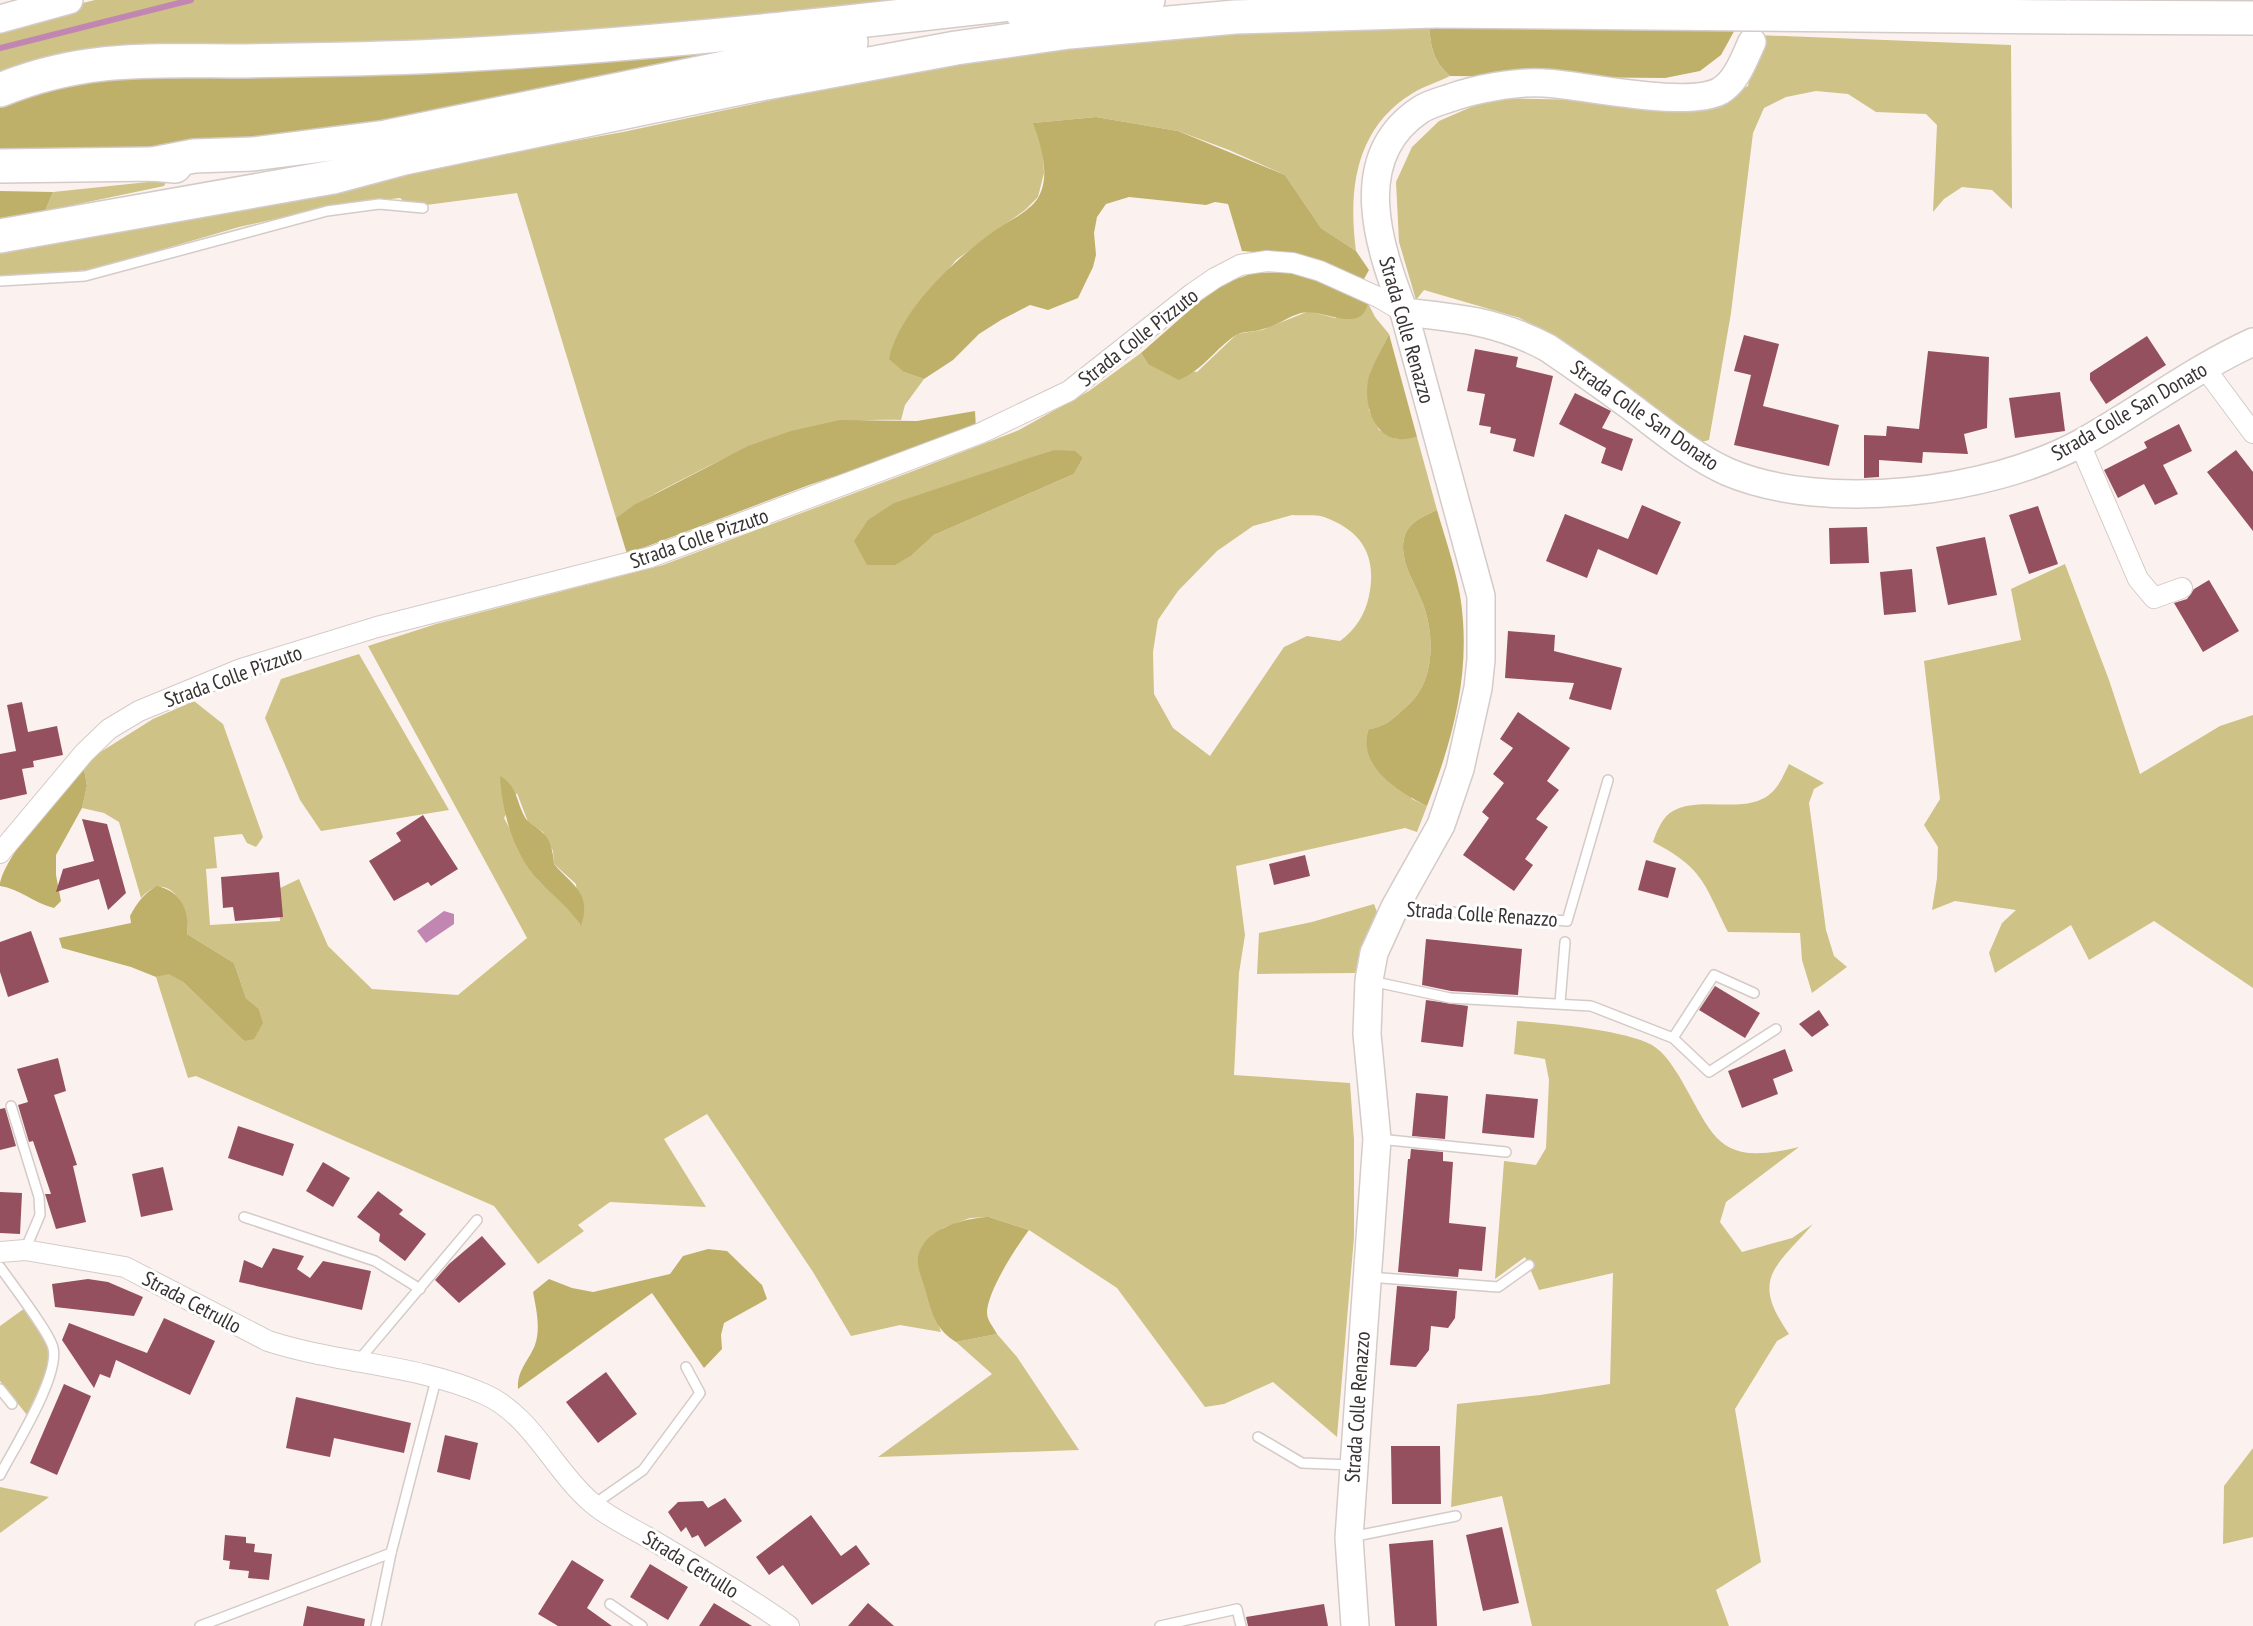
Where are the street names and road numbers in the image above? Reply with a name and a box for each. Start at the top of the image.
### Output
street label: Strada Colle Renazzo [1373,254,1441,406]
street label: Strada Colle Pizzuto [1073,282,1203,392]
street label: Strada Colle San Donato [1565,354,1725,476]
street label: Strada Colle San Donato [2046,355,2212,467]
street label: Strada Colle Pizzuto [626,502,772,574]
street label: Strada Colle Pizzuto [160,639,306,713]
street label: Strada Colle Renazzo [1406,895,1558,933]
street label: Strada Cetrullo [138,1265,246,1339]
street label: Strada Colle Renazzo [1338,1331,1376,1483]
street label: Strada Cetrullo [638,1524,744,1604]

